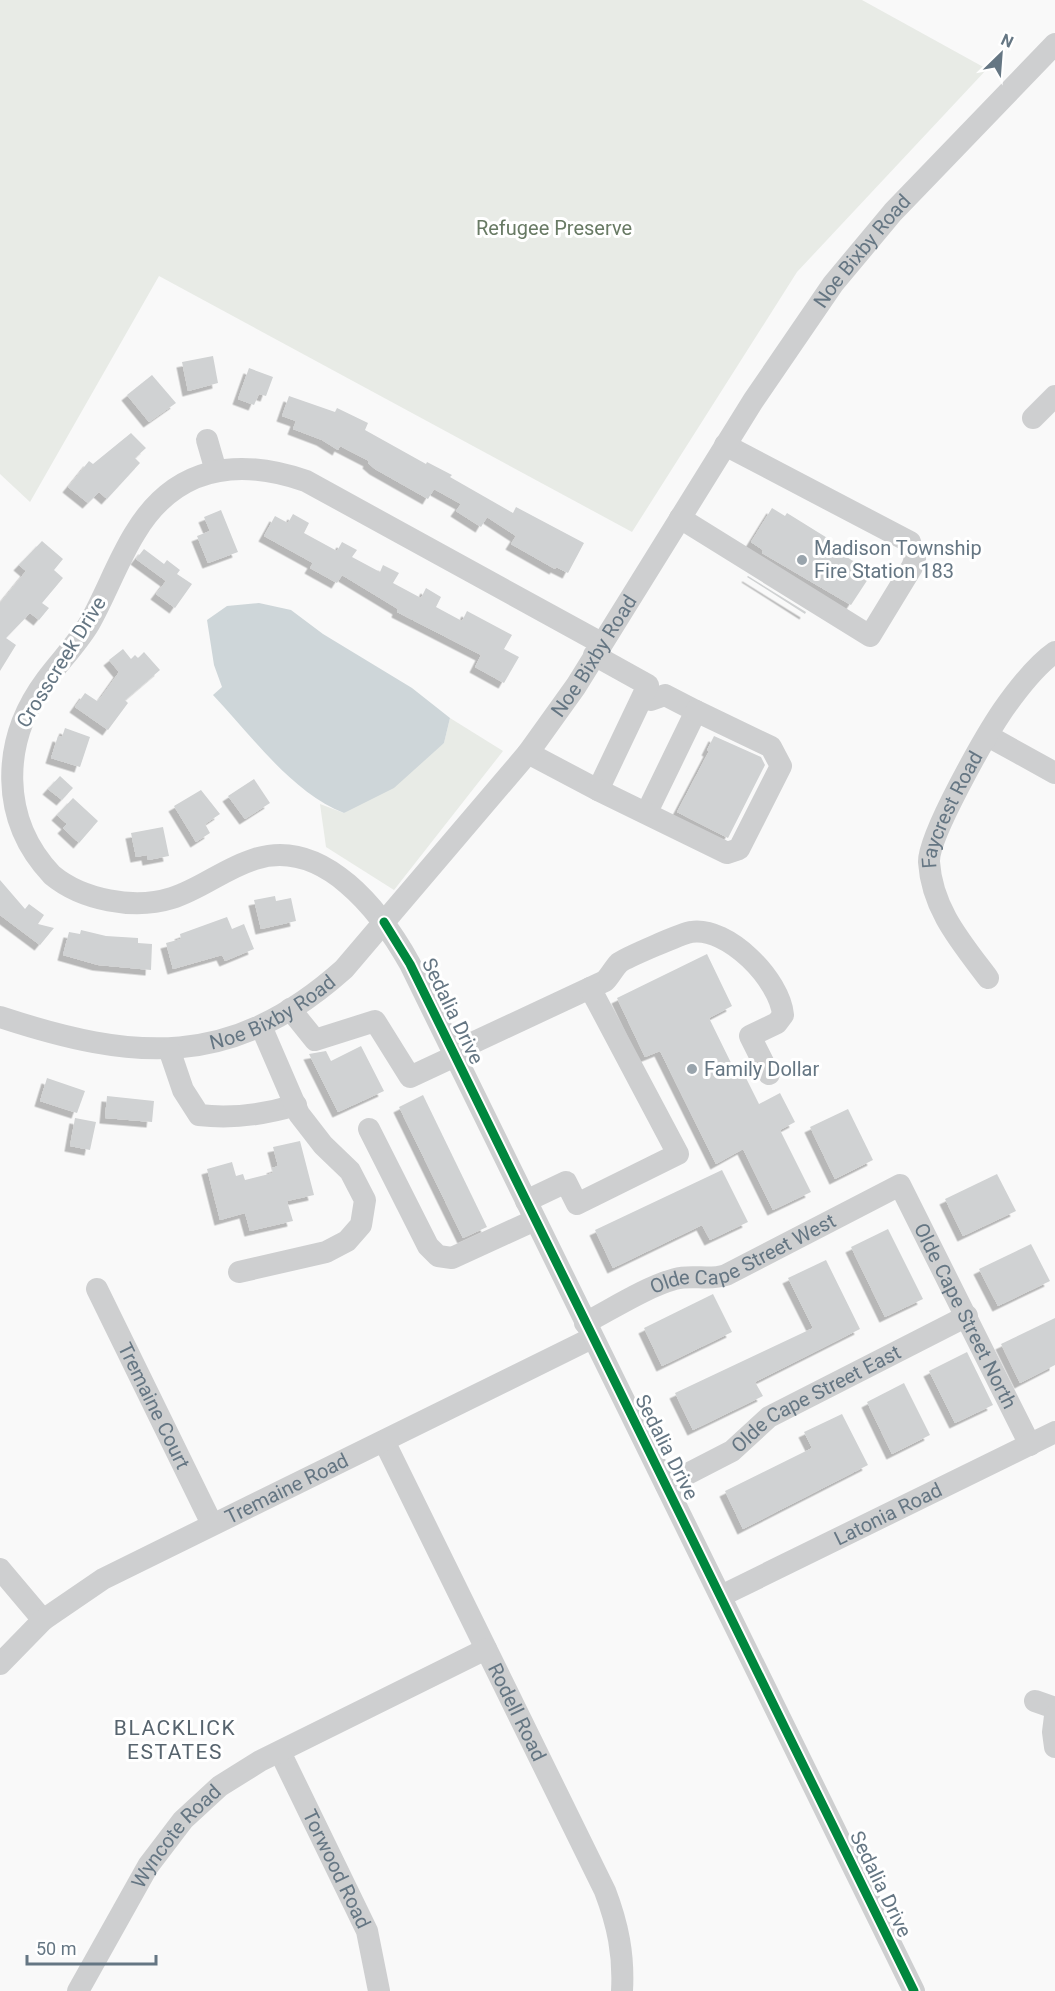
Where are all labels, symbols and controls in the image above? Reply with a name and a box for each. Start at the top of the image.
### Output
north arrow [971,24,1031,84]
text: N [998,30,1016,52]
street label: Noe Bixby Road [808,189,916,312]
park label: Refugee Preserve [476,216,632,240]
place label: Madison Township Fire Station 183 [814,536,982,583]
marker: Madison Township Fire Station 183 [795,553,809,567]
street label: Noe Bixby Road [546,590,642,721]
street label: Crosscreek Drive [11,592,111,732]
street label: Faycrest Road [917,747,988,869]
street label: Sedalia Drive [417,954,489,1068]
street label: Noe Bixby Road [207,970,340,1055]
place label: Family Dollar [704,1057,819,1081]
marker: Family Dollar [685,1062,699,1076]
street label: Olde Cape Street West [646,1208,840,1299]
street label: Olde Cape Street North [909,1219,1022,1413]
street label: Tremaine Court [113,1339,195,1473]
street label: Olde Cape Street East [726,1340,905,1458]
street label: Sedalia Drive [630,1390,704,1504]
street label: Tremaine Road [221,1448,352,1529]
street label: Latonia Road [830,1477,946,1551]
street label: Rodell Road [483,1659,551,1765]
district label: BLACKLICK ESTATES [114,1716,236,1764]
street label: Wyncote Road [126,1779,226,1892]
street label: Torwood Road [298,1806,376,1932]
street label: Sedalia Drive [845,1827,917,1941]
scale bar [27,1928,156,1966]
text: 50 m [36,1938,76,1959]

